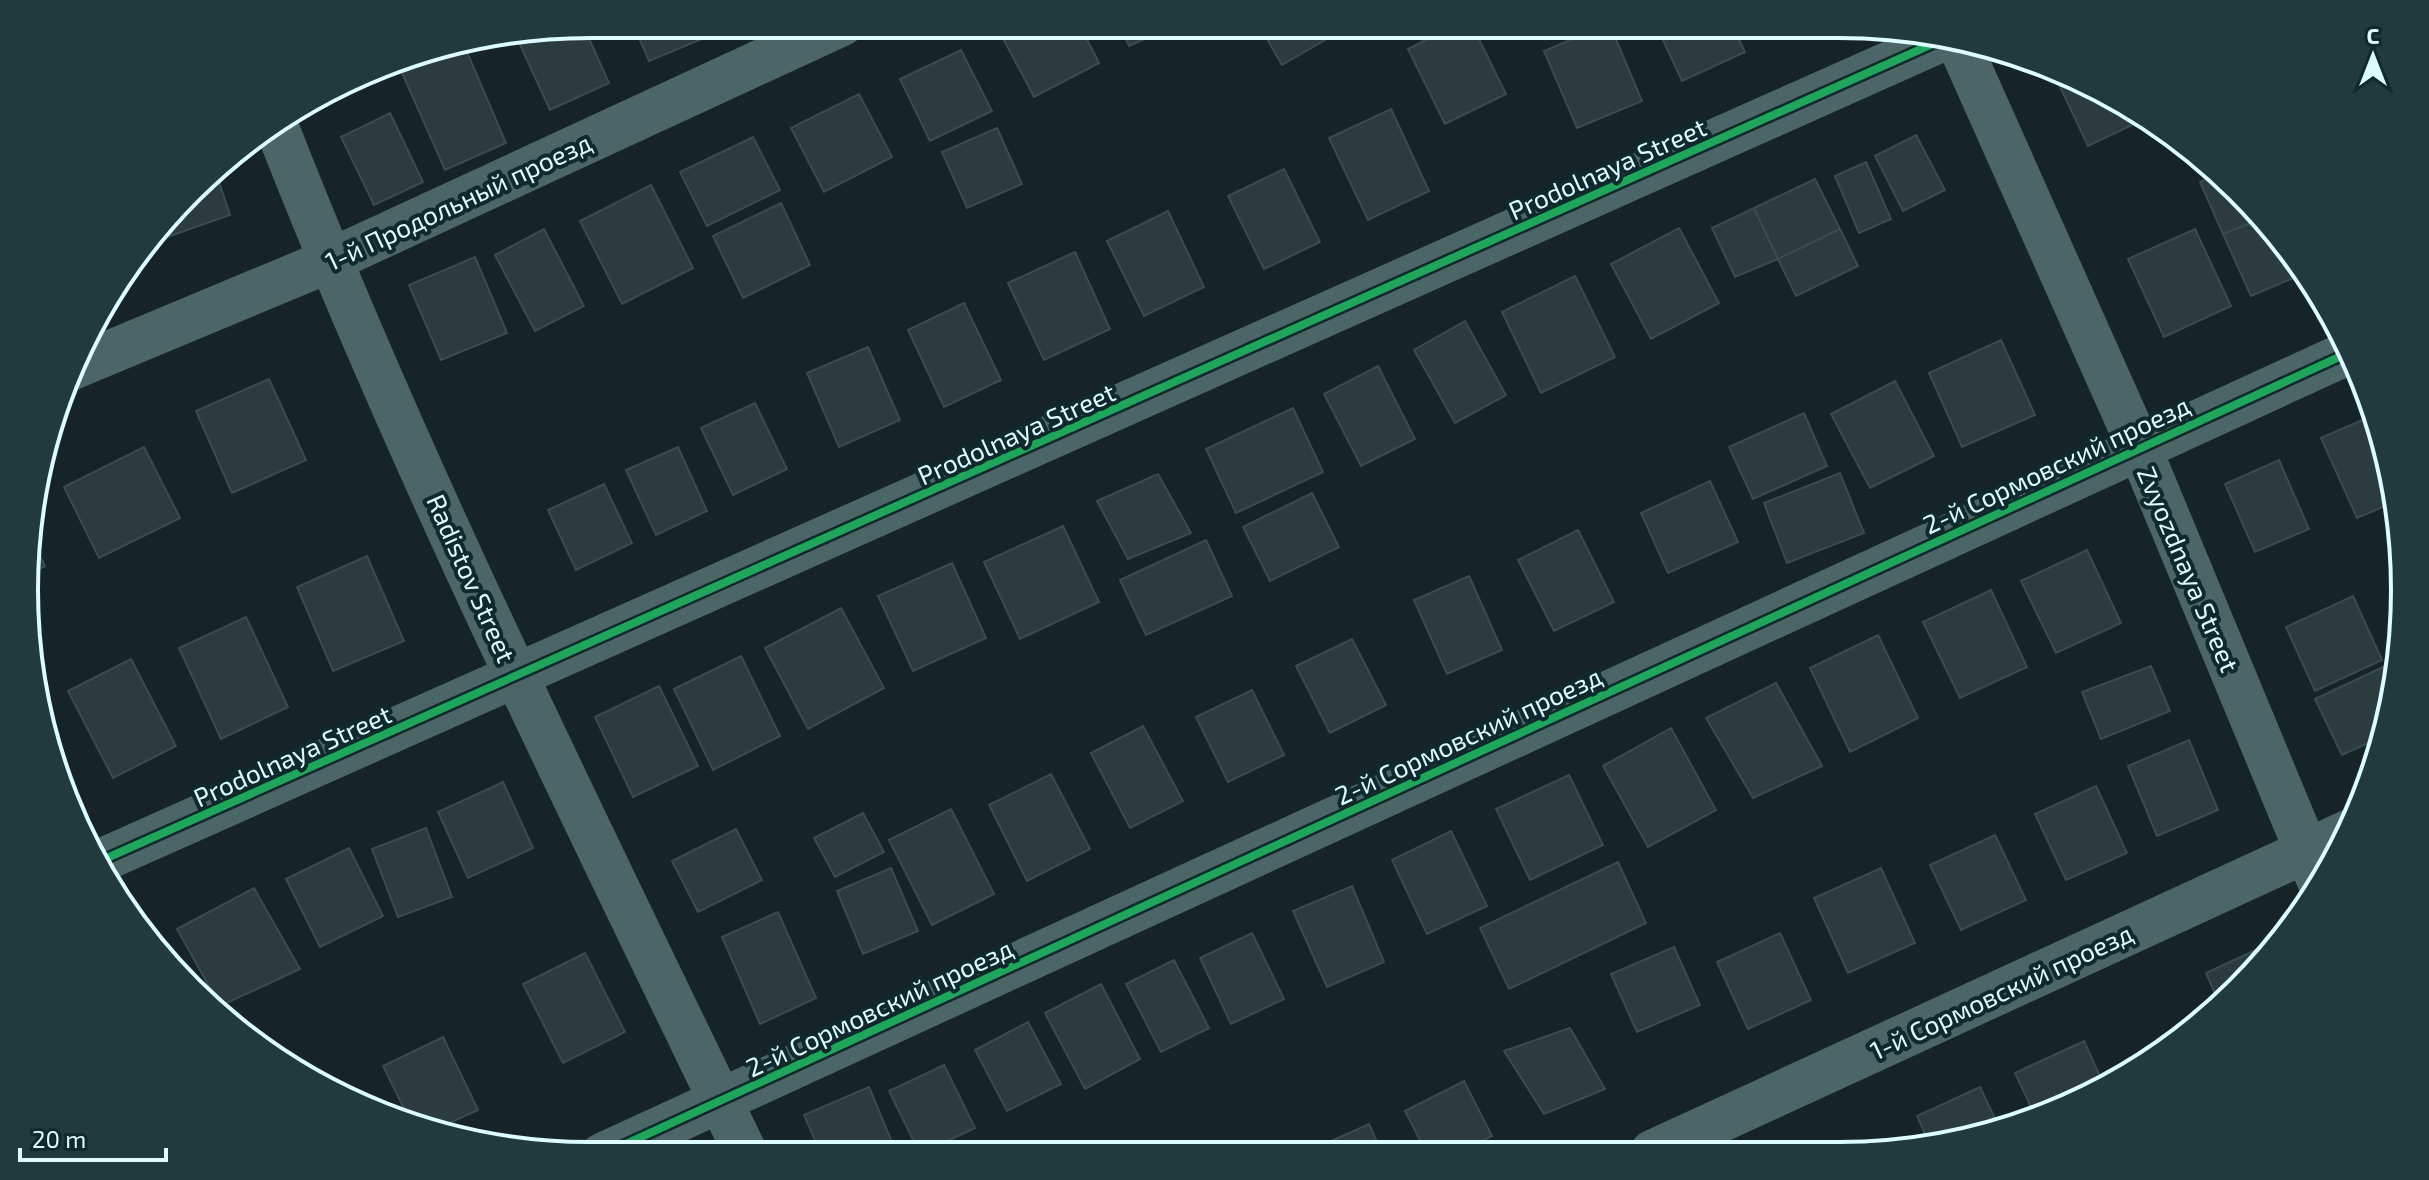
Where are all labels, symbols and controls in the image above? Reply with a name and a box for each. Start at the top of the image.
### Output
north arrow [2333,16,2413,96]
text: С [2367,22,2380,48]
street label: Prodolnaya Street [1503,111,1711,225]
street label: 1-й Продольный проезд [320,126,596,276]
street label: Prodolnaya Street [912,376,1120,490]
street label: 2-й Сормовский проезд [1918,389,2194,539]
street label: Zvyozdnaya Street [2132,462,2246,676]
street label: Radistov Street [421,489,523,667]
street label: 2-й Сормовский проезд [1330,660,1606,810]
street label: Prodolnaya Street [188,698,396,812]
street label: 1-й Сормовский проезд [1865,916,2137,1066]
street label: 2-й Сормовский проезд [741,932,1017,1082]
scale bar [20,1112,166,1162]
text: 20 m [32,1124,86,1153]

